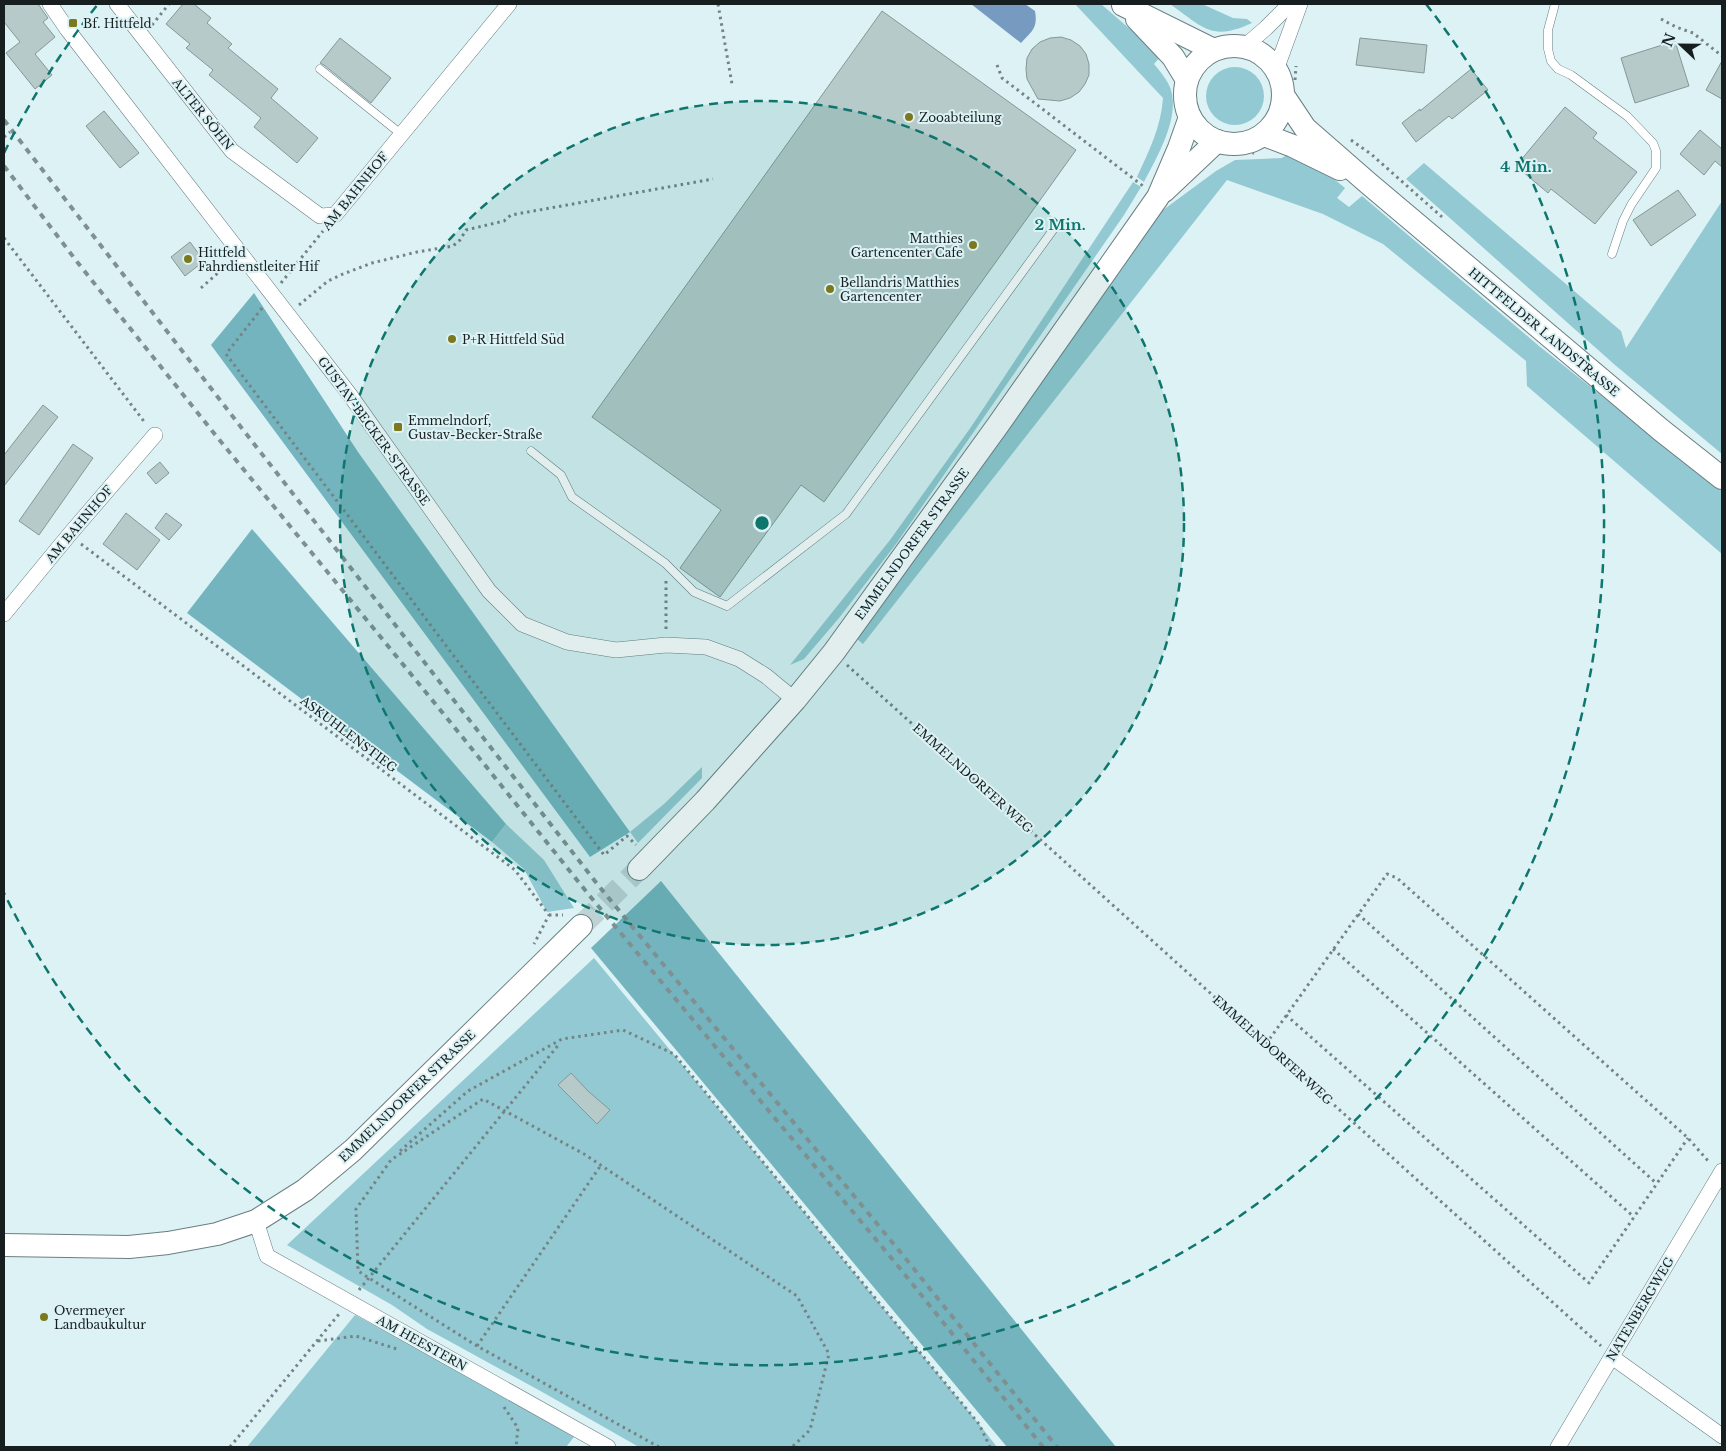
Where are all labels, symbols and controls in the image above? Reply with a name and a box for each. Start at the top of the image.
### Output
place label: Bf. Hittfeld [83,16,152,31]
marker: Bf. Hittfeld [67,17,79,29]
north arrow [1656,20,1706,70]
text: N [1658,31,1680,50]
street label: ALTER SÖHN [169,74,238,153]
place label: Zooabteilung [919,110,1002,125]
marker: Zooabteilung [903,111,915,123]
street label: AM BAHNHOF [318,149,391,234]
text: 4 Min. [1500,157,1552,176]
text: 2 Min. [1034,215,1086,234]
place label: Matthies Gartencenter Cafe [851,231,963,260]
marker: Matthies Gartencenter Cafe [967,239,979,251]
place label: Hittfeld Fahrdienstleiter Hif [198,245,321,274]
marker: Hittfeld Fahrdienstleiter Hif [182,253,194,265]
street label: HITTFELDER LANDSTRASSE [1466,265,1623,400]
place label: Bellandris Matthies Gartencenter [840,275,959,304]
marker: Bellandris Matthies Gartencenter [824,283,836,295]
place label: P+R Hittfeld Süd [462,332,565,347]
marker: P+R Hittfeld Süd [446,333,458,345]
street label: GUSTAV-BECKER-STRASSE [315,354,433,509]
place label: Emmelndorf, Gustav-Becker-Straße [408,413,542,442]
marker: Emmelndorf, Gustav-Becker-Straße [392,421,404,433]
street label: EMMELNDORFER STRASSE [852,465,972,623]
street label: AM BAHNHOF [42,482,116,566]
centre of rings [753,514,771,532]
street label: ASKUHLENSTIEG [297,692,401,776]
street label: EMMELNDORFER WEG [910,720,1037,836]
street label: EMMELNDORFER WEG [1210,992,1337,1108]
street label: EMMELNDORFER STRASSE [336,1027,479,1165]
street label: NATENBERGWEG [1603,1254,1677,1364]
place label: Overmeyer Landbaukultur [54,1303,146,1332]
marker: Overmeyer Landbaukultur [38,1311,50,1323]
street label: AM HEESTERN [373,1312,470,1374]

